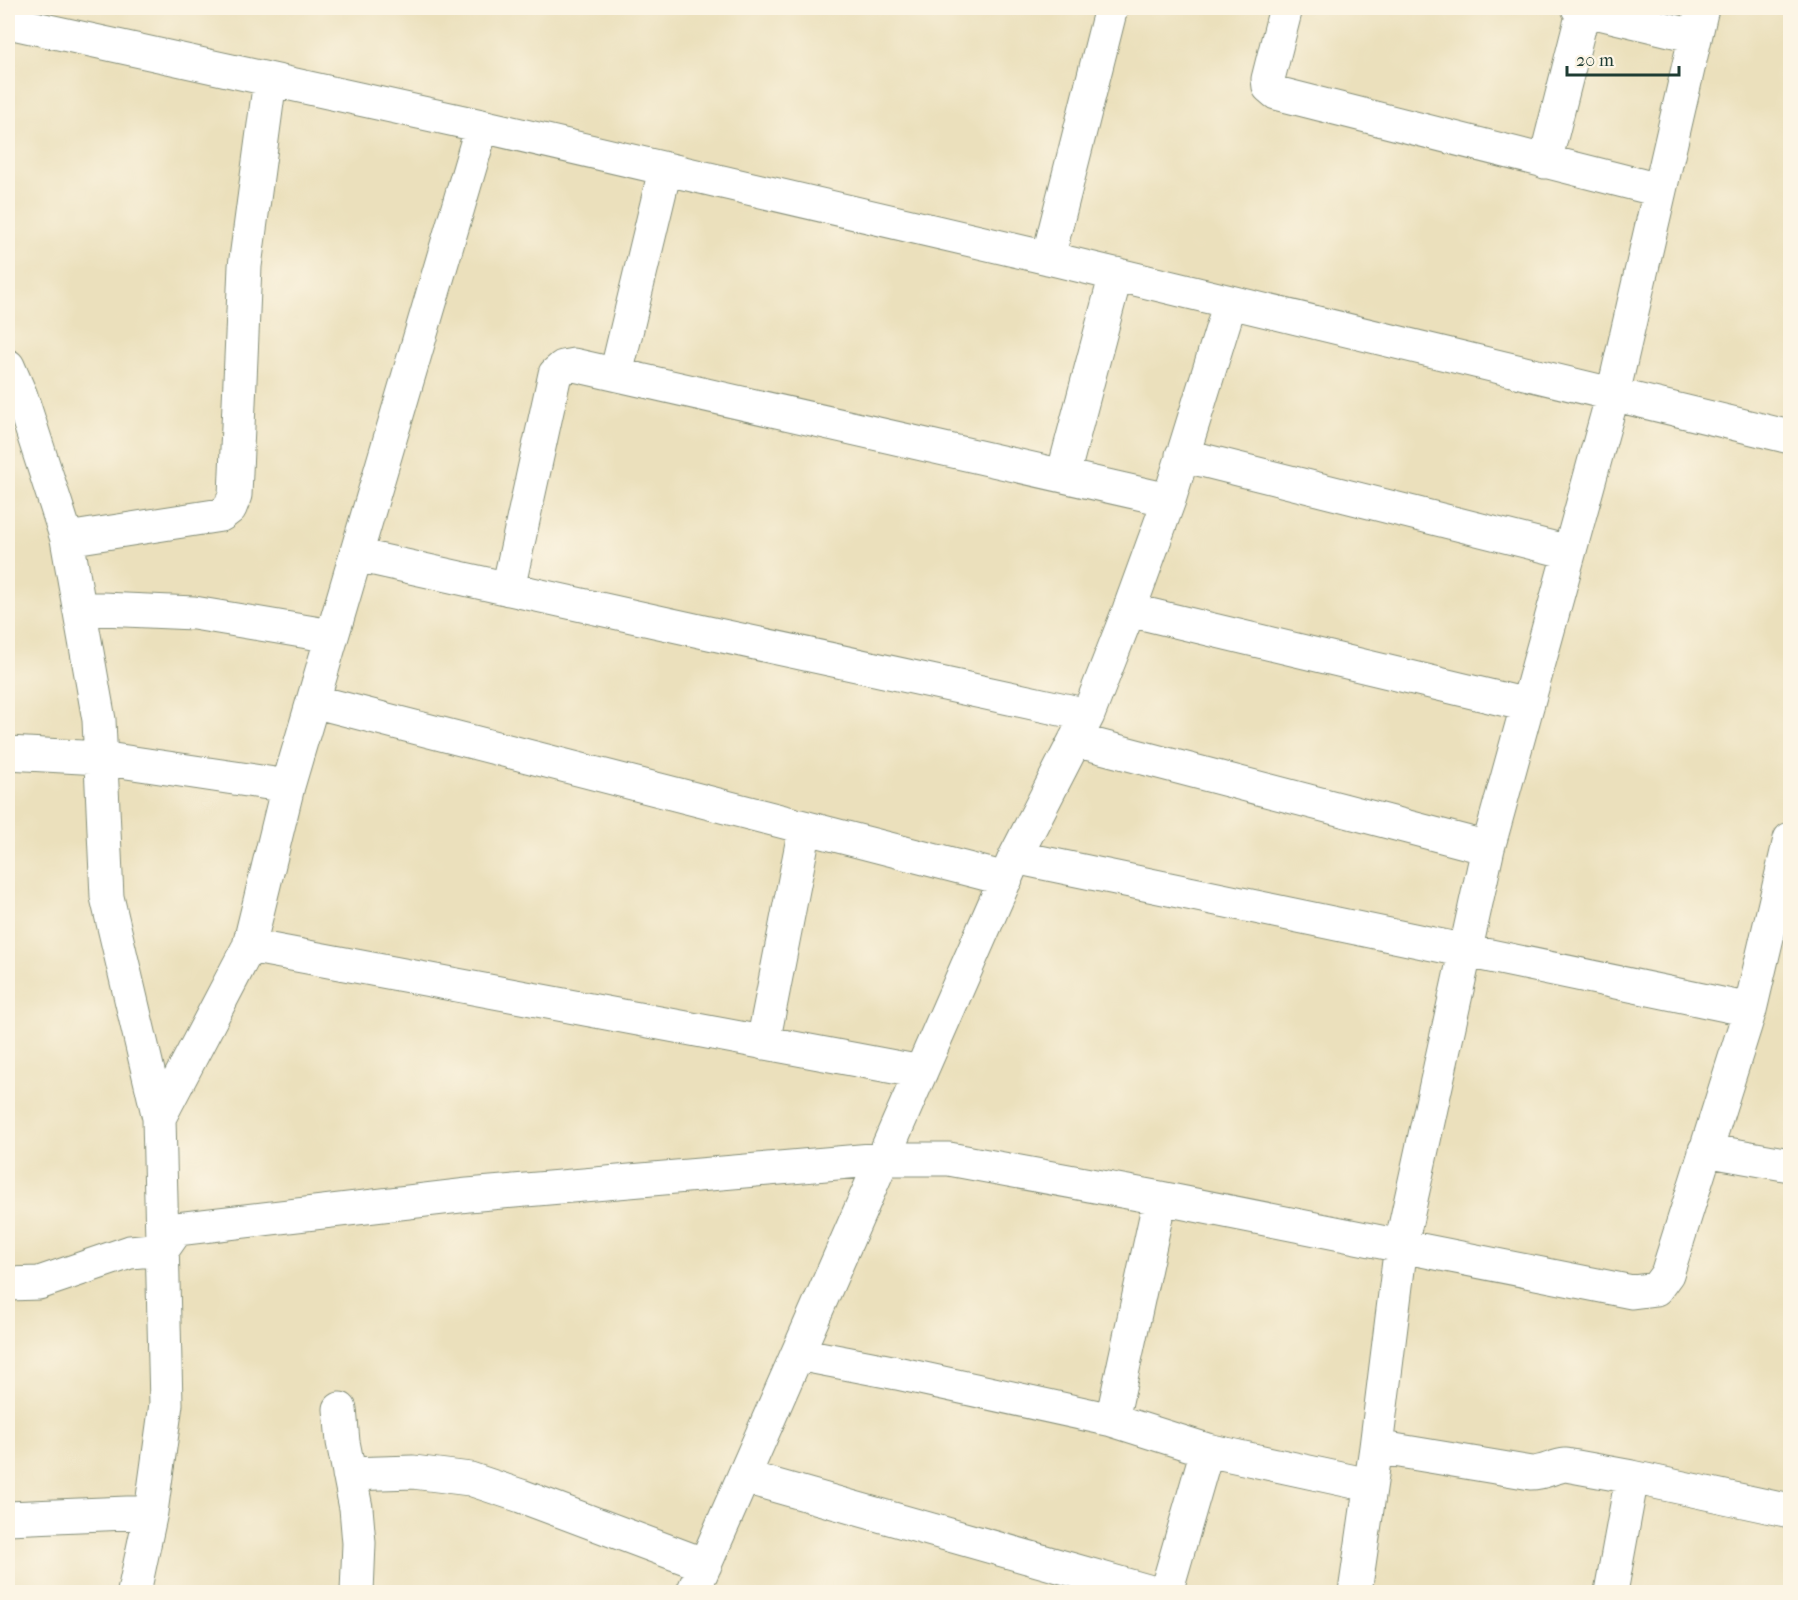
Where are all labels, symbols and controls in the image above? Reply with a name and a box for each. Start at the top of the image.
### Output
scale bar [1567,39,1680,77]
text: 20 m [1576,50,1614,71]

